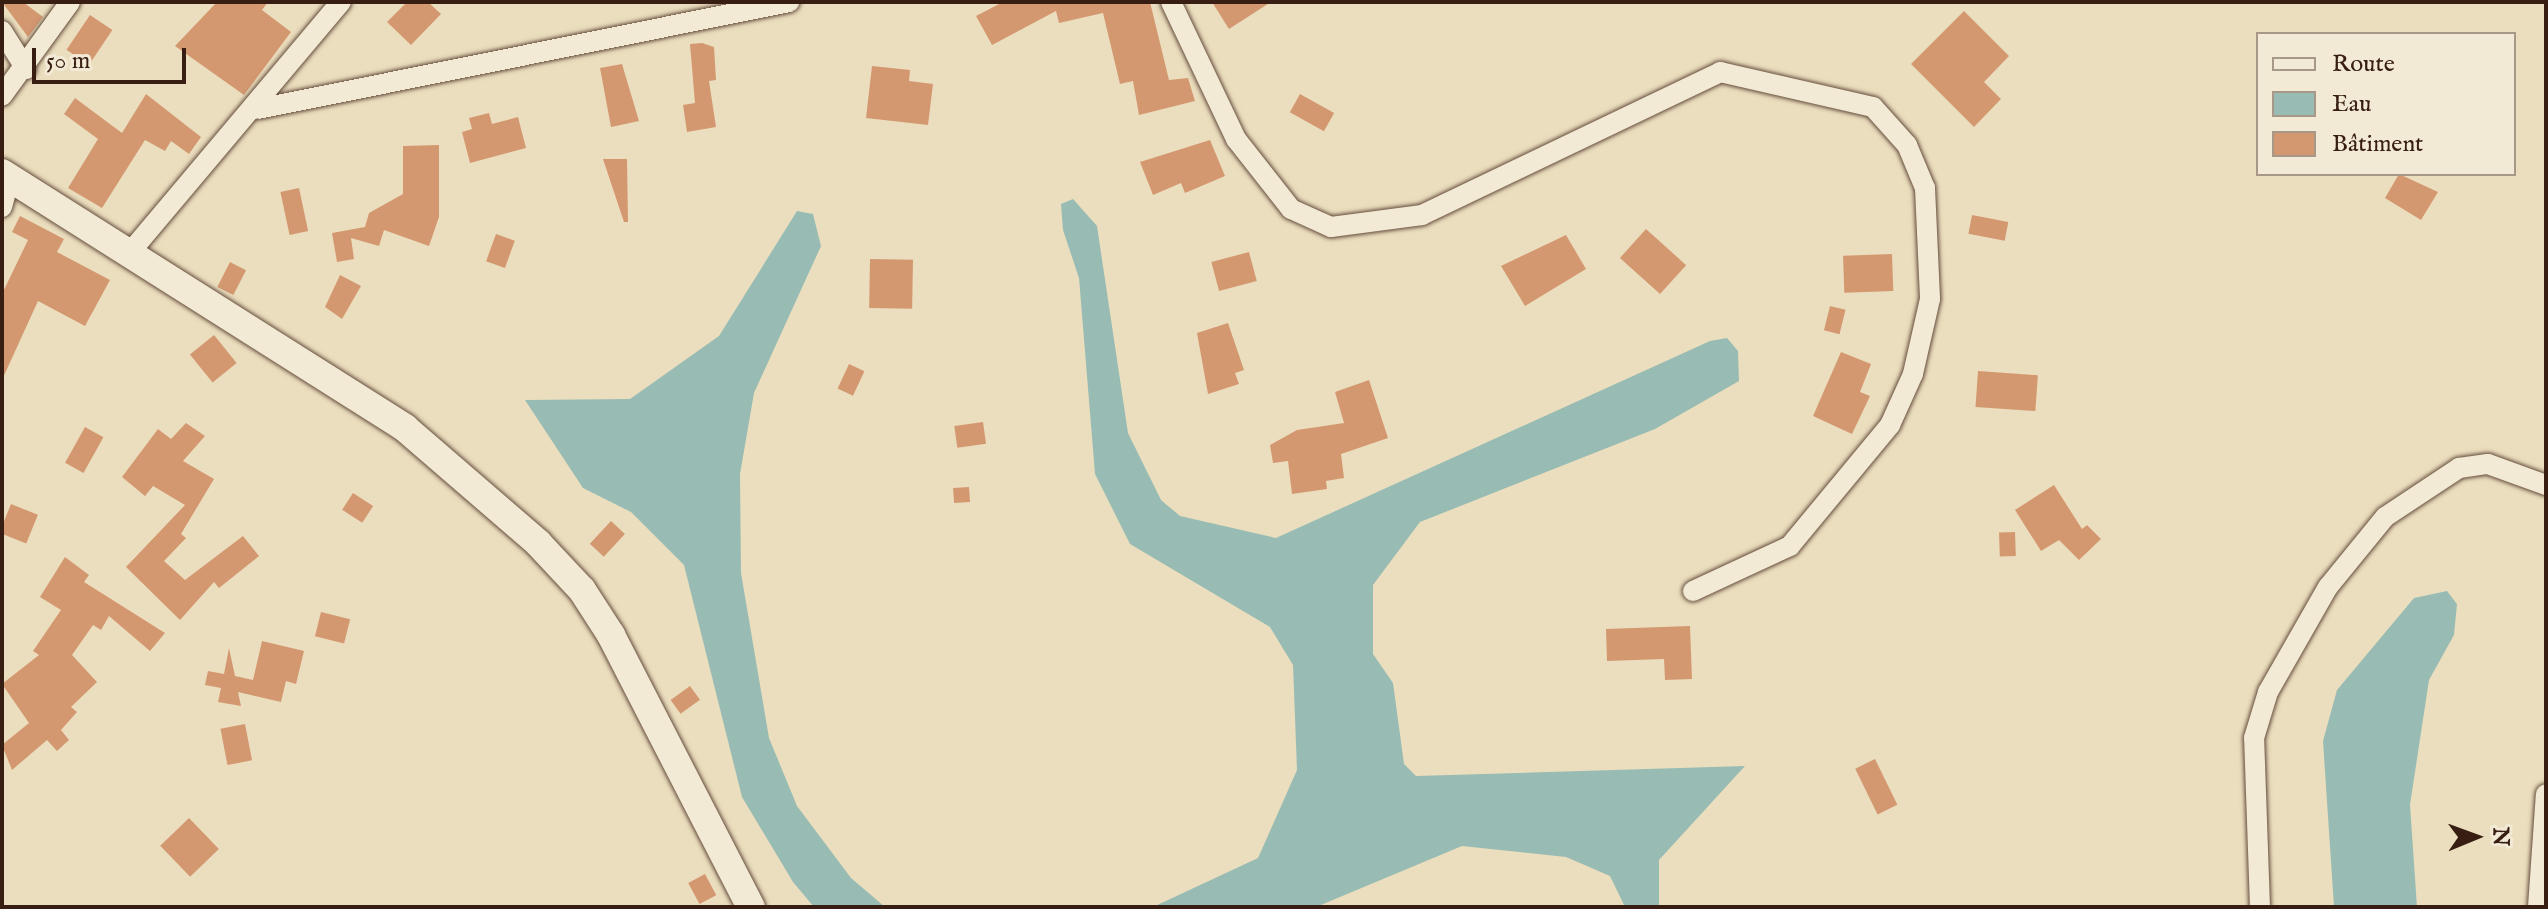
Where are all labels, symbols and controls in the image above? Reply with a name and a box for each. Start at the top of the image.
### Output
scale bar [36,32,190,82]
legend [2256,32,2516,176]
text: 50 m [46,46,90,77]
text: Route [2332,49,2395,80]
text: Eau [2332,89,2371,120]
text: Bâtiment [2332,129,2423,160]
north arrow [2436,797,2516,877]
text: N [2486,827,2514,846]

